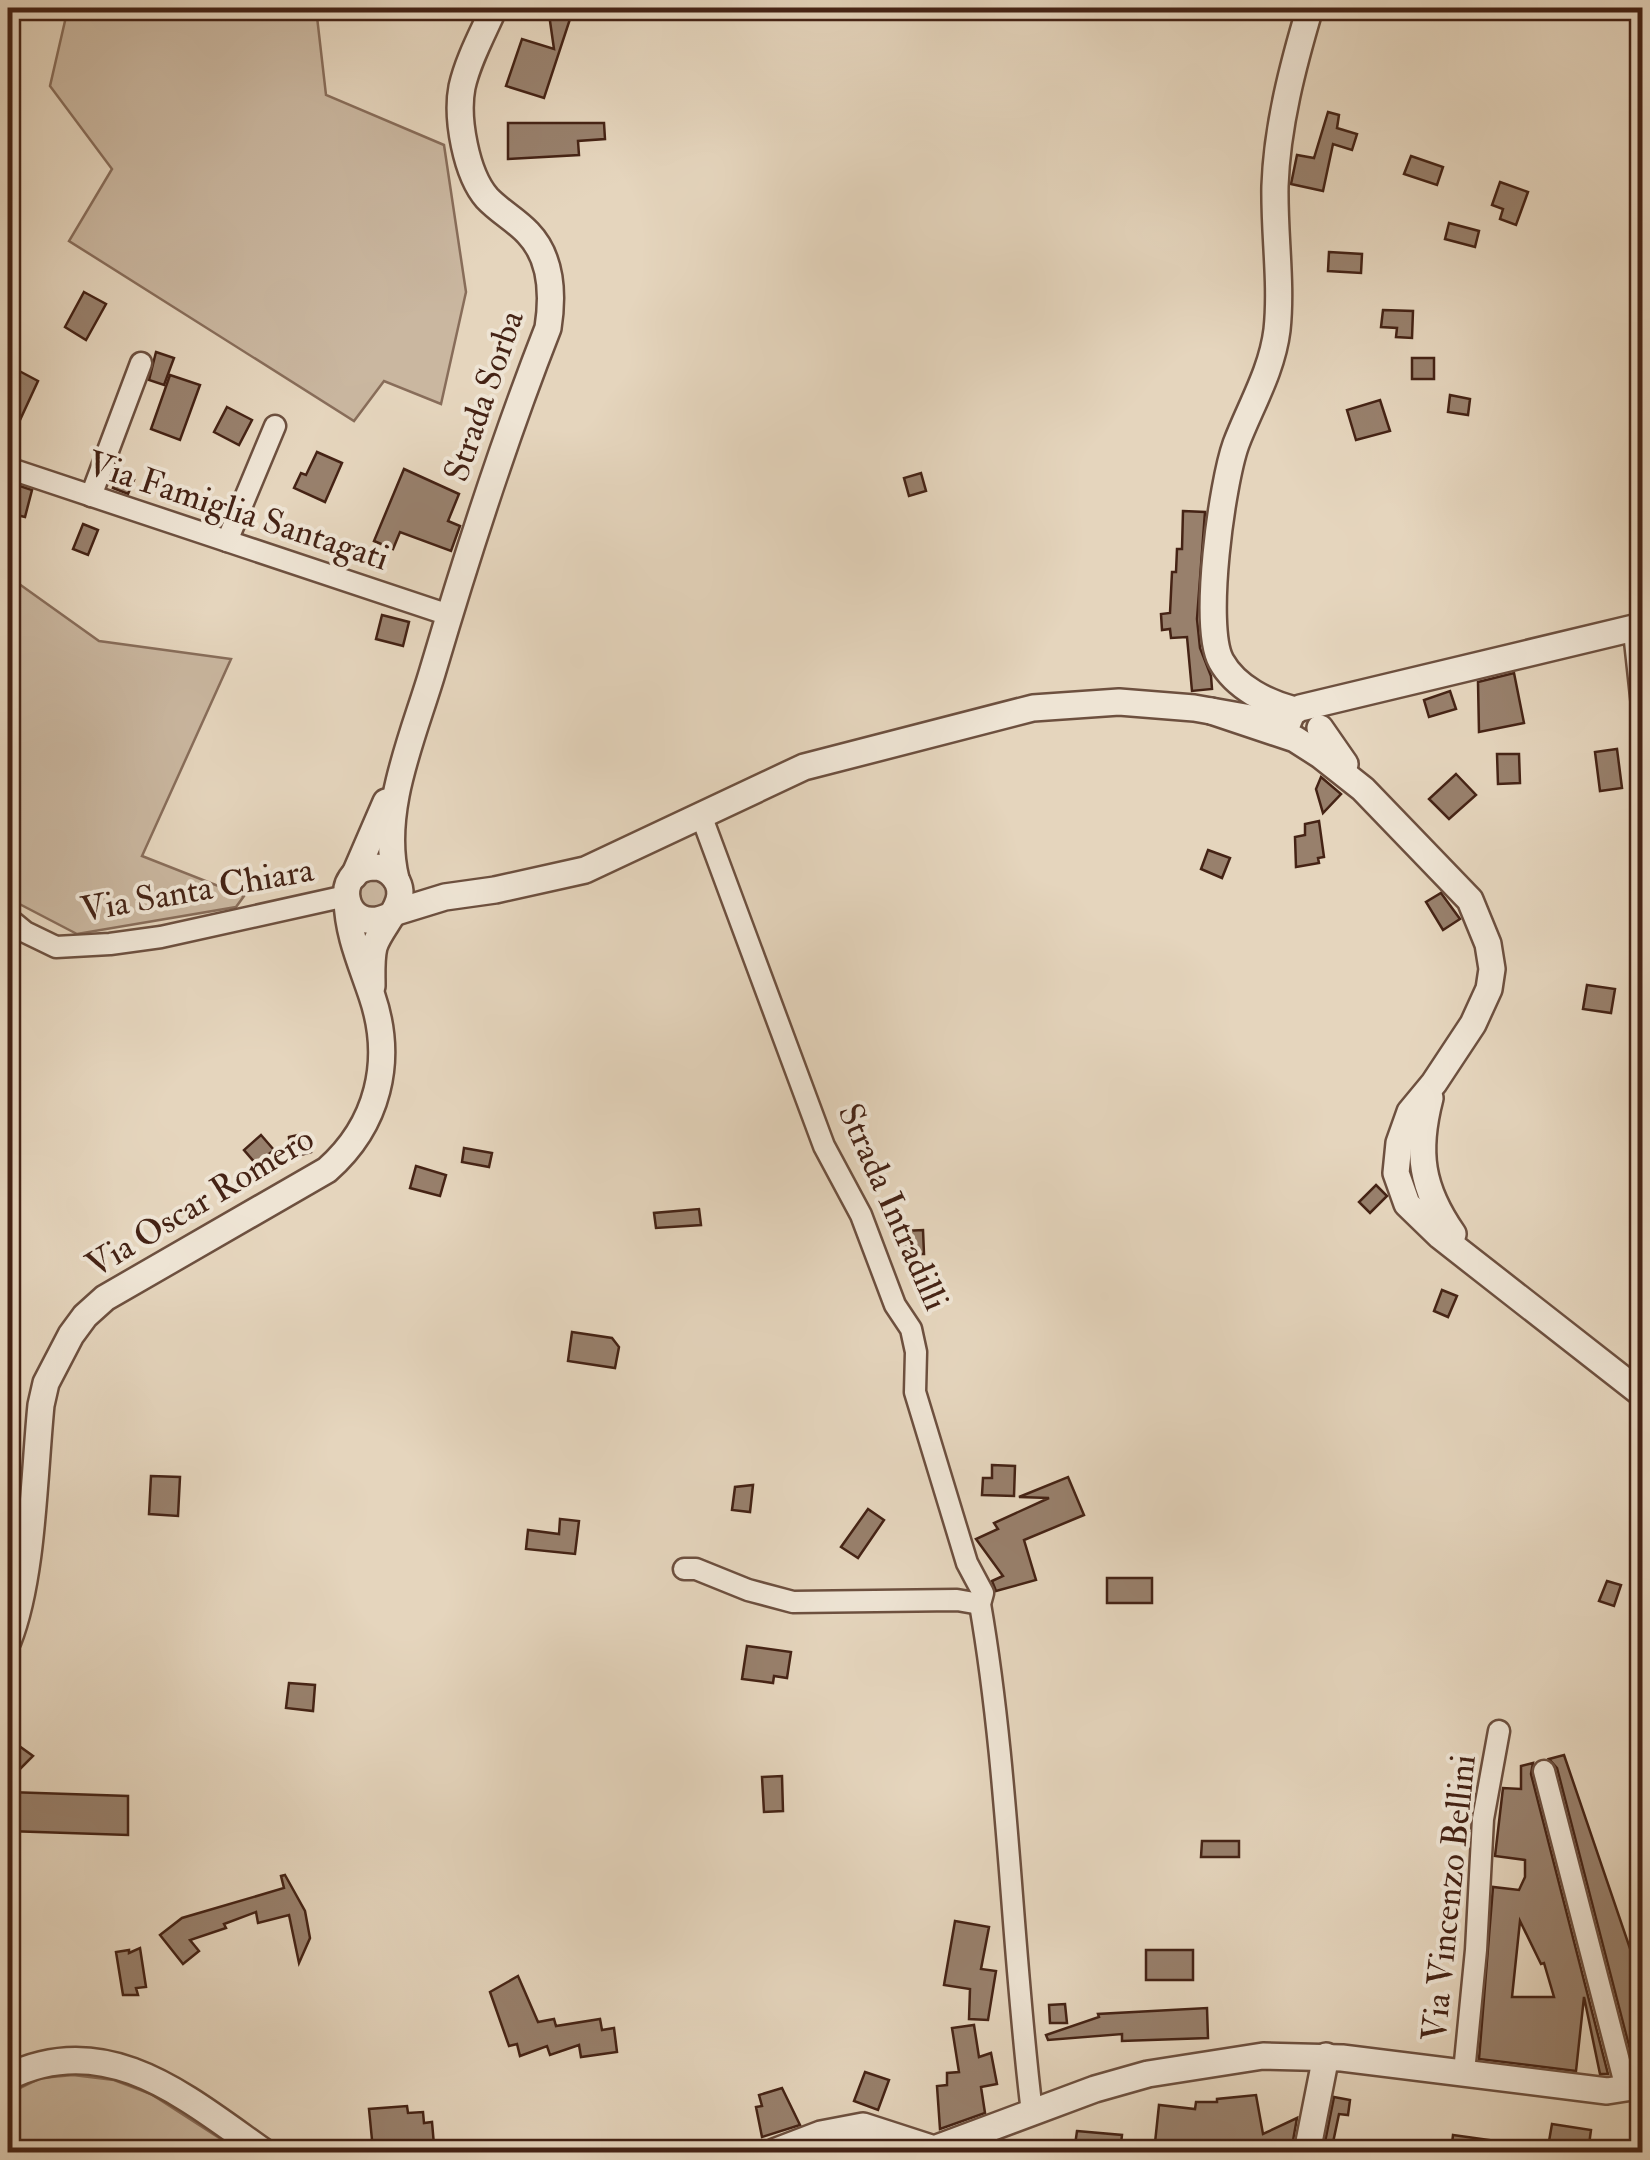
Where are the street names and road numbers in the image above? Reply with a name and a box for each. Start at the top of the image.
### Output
street label: Strada Sorba [434,304,534,487]
street label: Via Famiglia Santagati [82,441,394,581]
street label: Via Santa Chiara [77,848,317,932]
street label: Strada Intradilli [828,1097,958,1317]
street label: Via Oscar Romero [78,1117,322,1287]
street label: Via Vincenzo Bellini [1412,1753,1486,2043]

